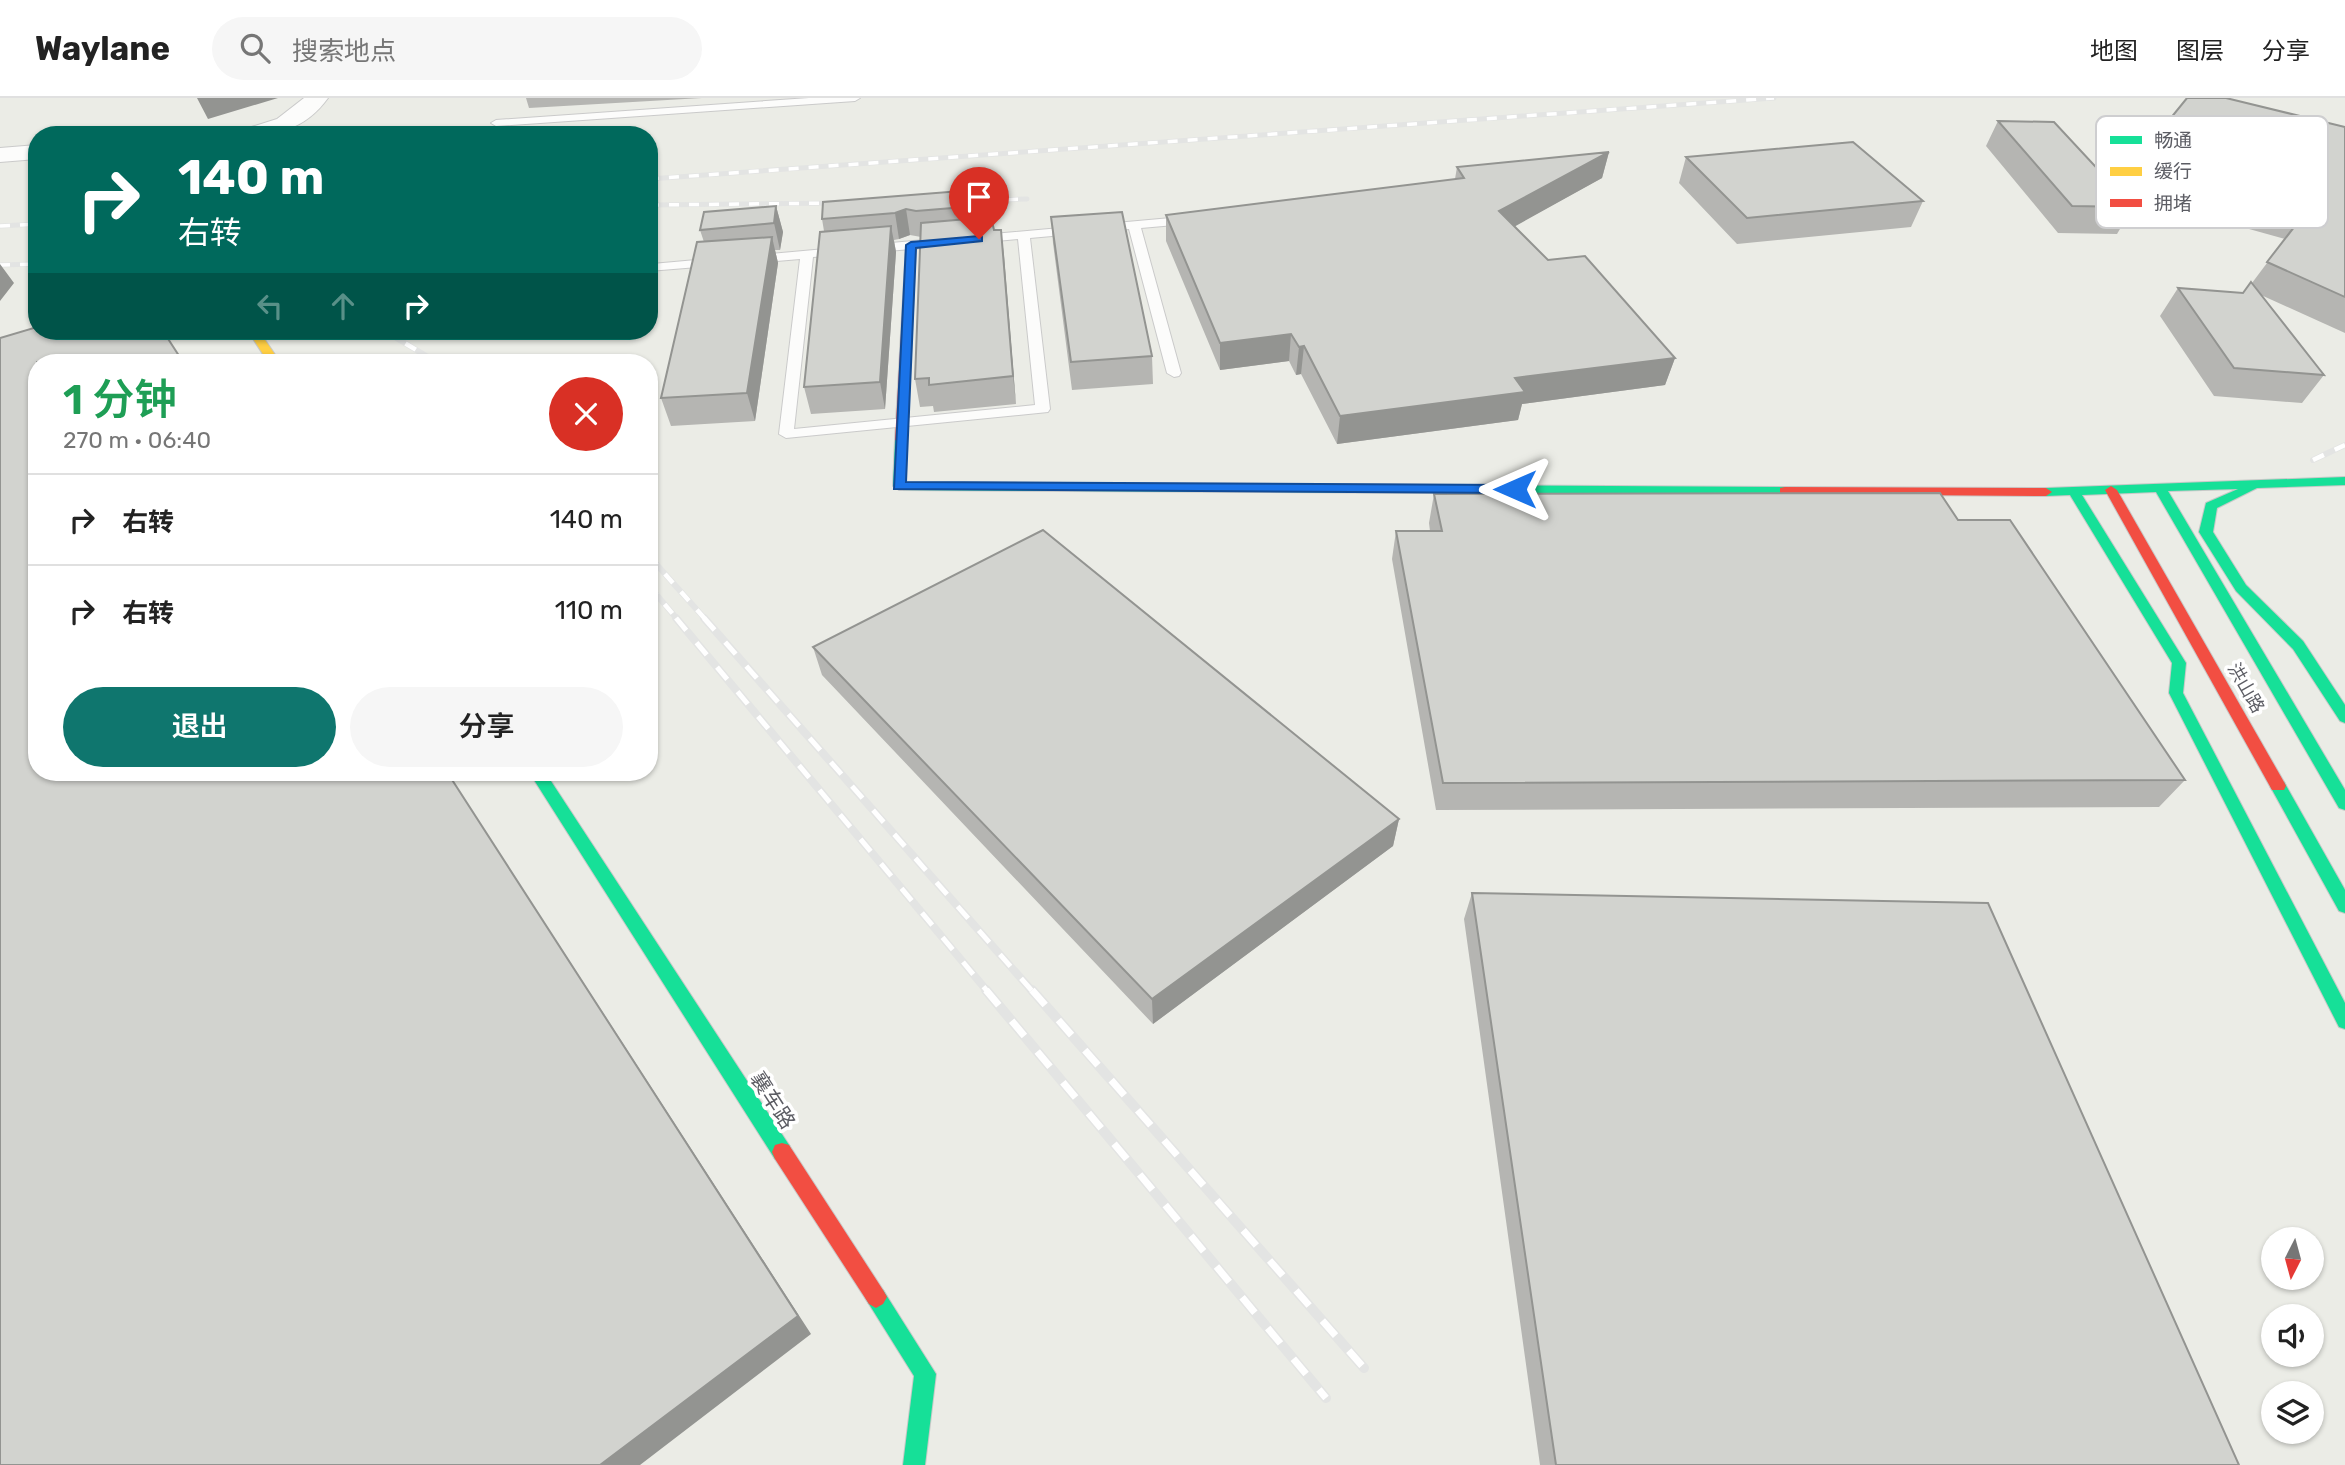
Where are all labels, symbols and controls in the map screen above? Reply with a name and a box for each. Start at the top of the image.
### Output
search box [212,17,702,80]
text: Waylane [35,29,170,68]
icon: search [236,29,274,67]
text: 搜索地点 [292,36,396,67]
text: 地图 [2090,37,2138,65]
text: 图层 [2176,37,2224,65]
text: 分享 [2262,37,2310,65]
legend [2096,116,2328,228]
text: 畅通 [2154,129,2192,152]
text: 140 m [178,148,324,206]
icon: right [63,154,154,245]
text: 缓行 [2154,160,2192,183]
pin [949,167,1009,239]
icon: arrive [960,178,998,216]
text: 拥堵 [2154,192,2192,215]
text: 右转 [178,214,242,252]
icon: left [251,287,289,325]
icon: ahead [324,287,362,325]
icon: right [397,287,435,325]
text: 1 分钟 [63,375,176,425]
button: close [549,377,623,451]
text: 270 m · 06:40 [63,426,211,454]
position arrow [1478,452,1552,526]
icon: right [63,501,101,539]
text: 140 m [550,504,623,535]
text: 右转 [122,507,174,538]
icon: right [63,592,101,630]
text: 110 m [555,595,623,626]
text: 右转 [122,598,174,629]
street label: 洪山路 [2223,659,2269,717]
button: 退出 [63,687,336,767]
button: 分享 [350,687,623,767]
street label: 襄车路 [745,1067,801,1133]
north arrow [2261,1227,2324,1290]
map controls [2261,1227,2324,1444]
button: sound [2261,1304,2324,1367]
button: layers [2261,1381,2324,1444]

